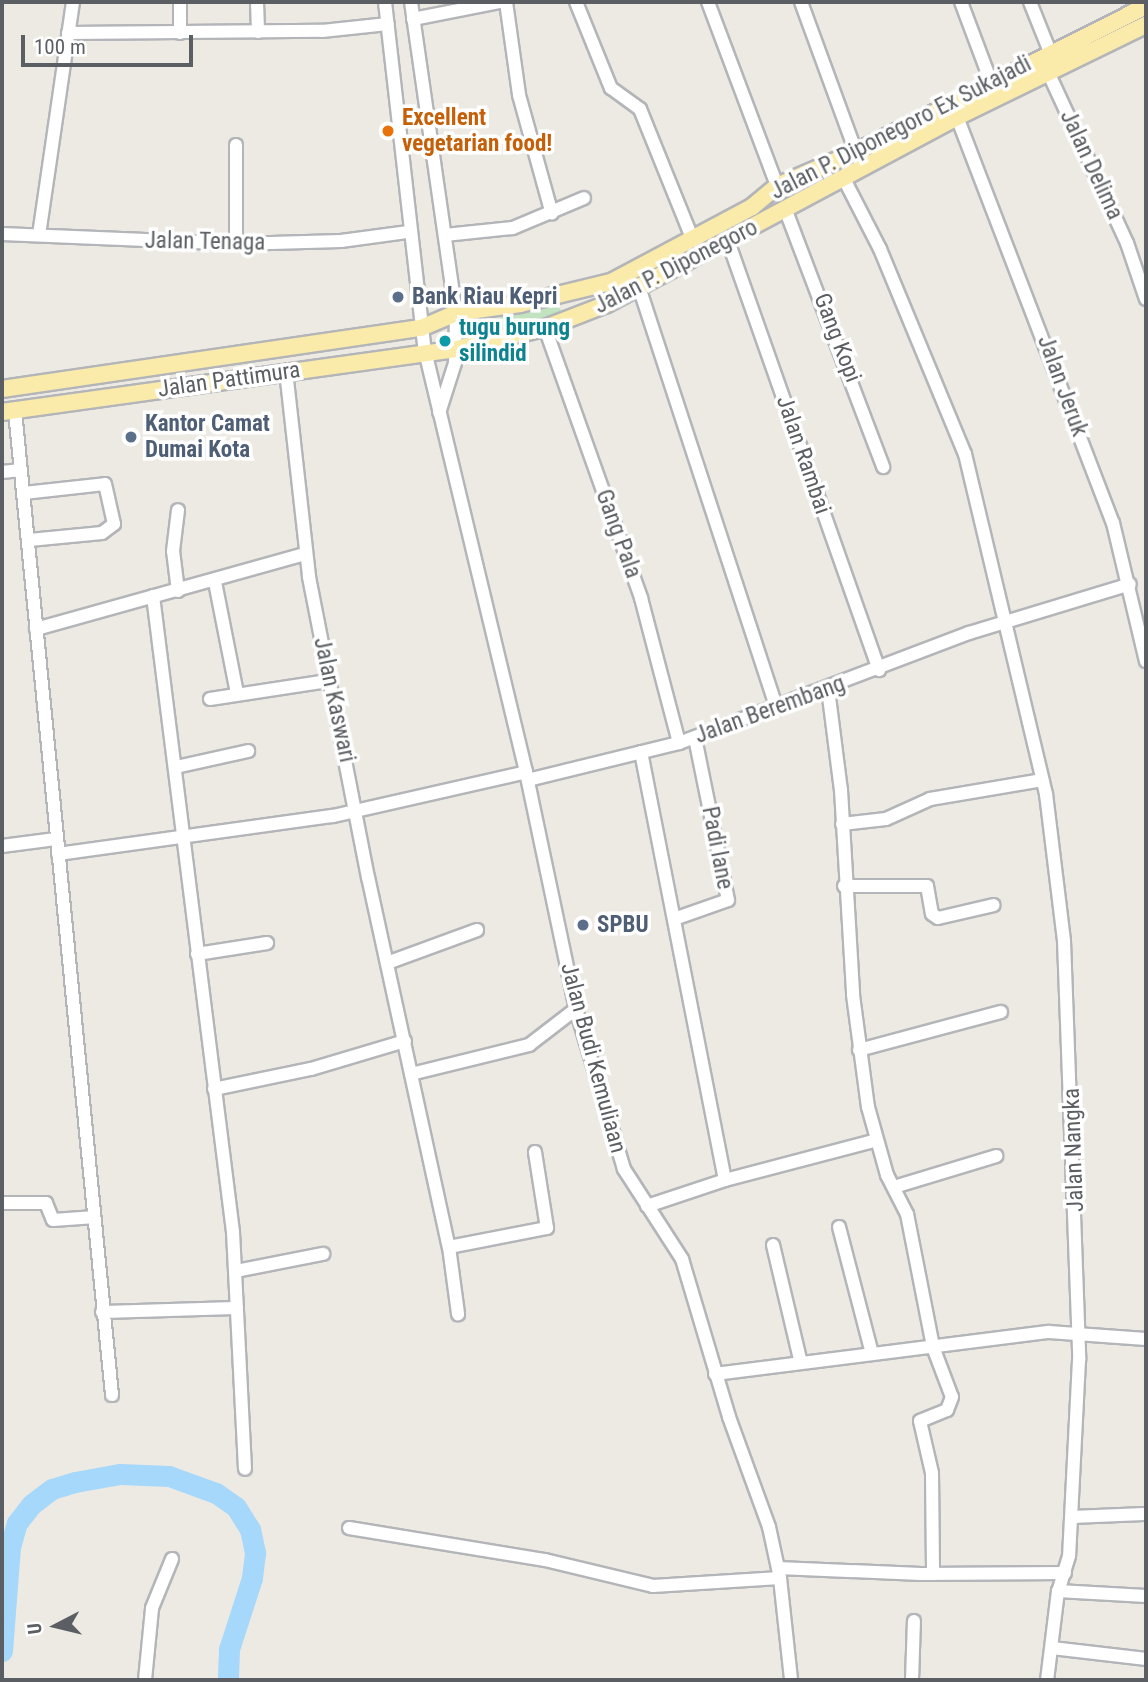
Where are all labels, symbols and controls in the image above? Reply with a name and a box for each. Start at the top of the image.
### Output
scale bar [24,21,196,65]
text: 100 m [34,35,86,59]
street label: Jalan P. Diponegoro Ex Sukajadi [766,50,1036,206]
place label: Excellent vegetarian food! [402,104,552,158]
street label: Jalan Delima [1054,106,1128,224]
marker: Excellent vegetarian food! [380,123,396,139]
street label: Jalan P. Diponegoro [590,214,762,320]
street label: Jalan Tenaga [144,227,266,257]
place label: Bank Riau Kepri [412,283,558,311]
marker: Bank Riau Kepri [390,289,406,305]
street label: Gang Kopi [807,290,867,386]
place label: tugu burung silindid [459,314,570,368]
street label: Jalan Jeruk [1031,332,1093,440]
marker: tugu burung silindid [437,333,453,349]
street label: Jalan Pattimura [156,356,302,404]
street label: Jalan Rambai [770,392,836,518]
place label: Kantor Camat Dumai Kota [145,410,270,464]
marker: Kantor Camat Dumai Kota [123,429,139,445]
street label: Gang Pala [589,486,647,582]
street label: Jalan Kaswari [307,635,361,765]
street label: Jalan Berembang [691,670,849,750]
street label: Padi lane [695,804,739,892]
place label: SPBU [597,911,649,939]
marker: SPBU [575,917,591,933]
street label: Jalan Budi Kemuliaan [554,960,632,1156]
street label: Jalan Nangka [1058,1088,1090,1212]
north arrow [21,1591,91,1661]
text: U [23,1622,47,1635]

